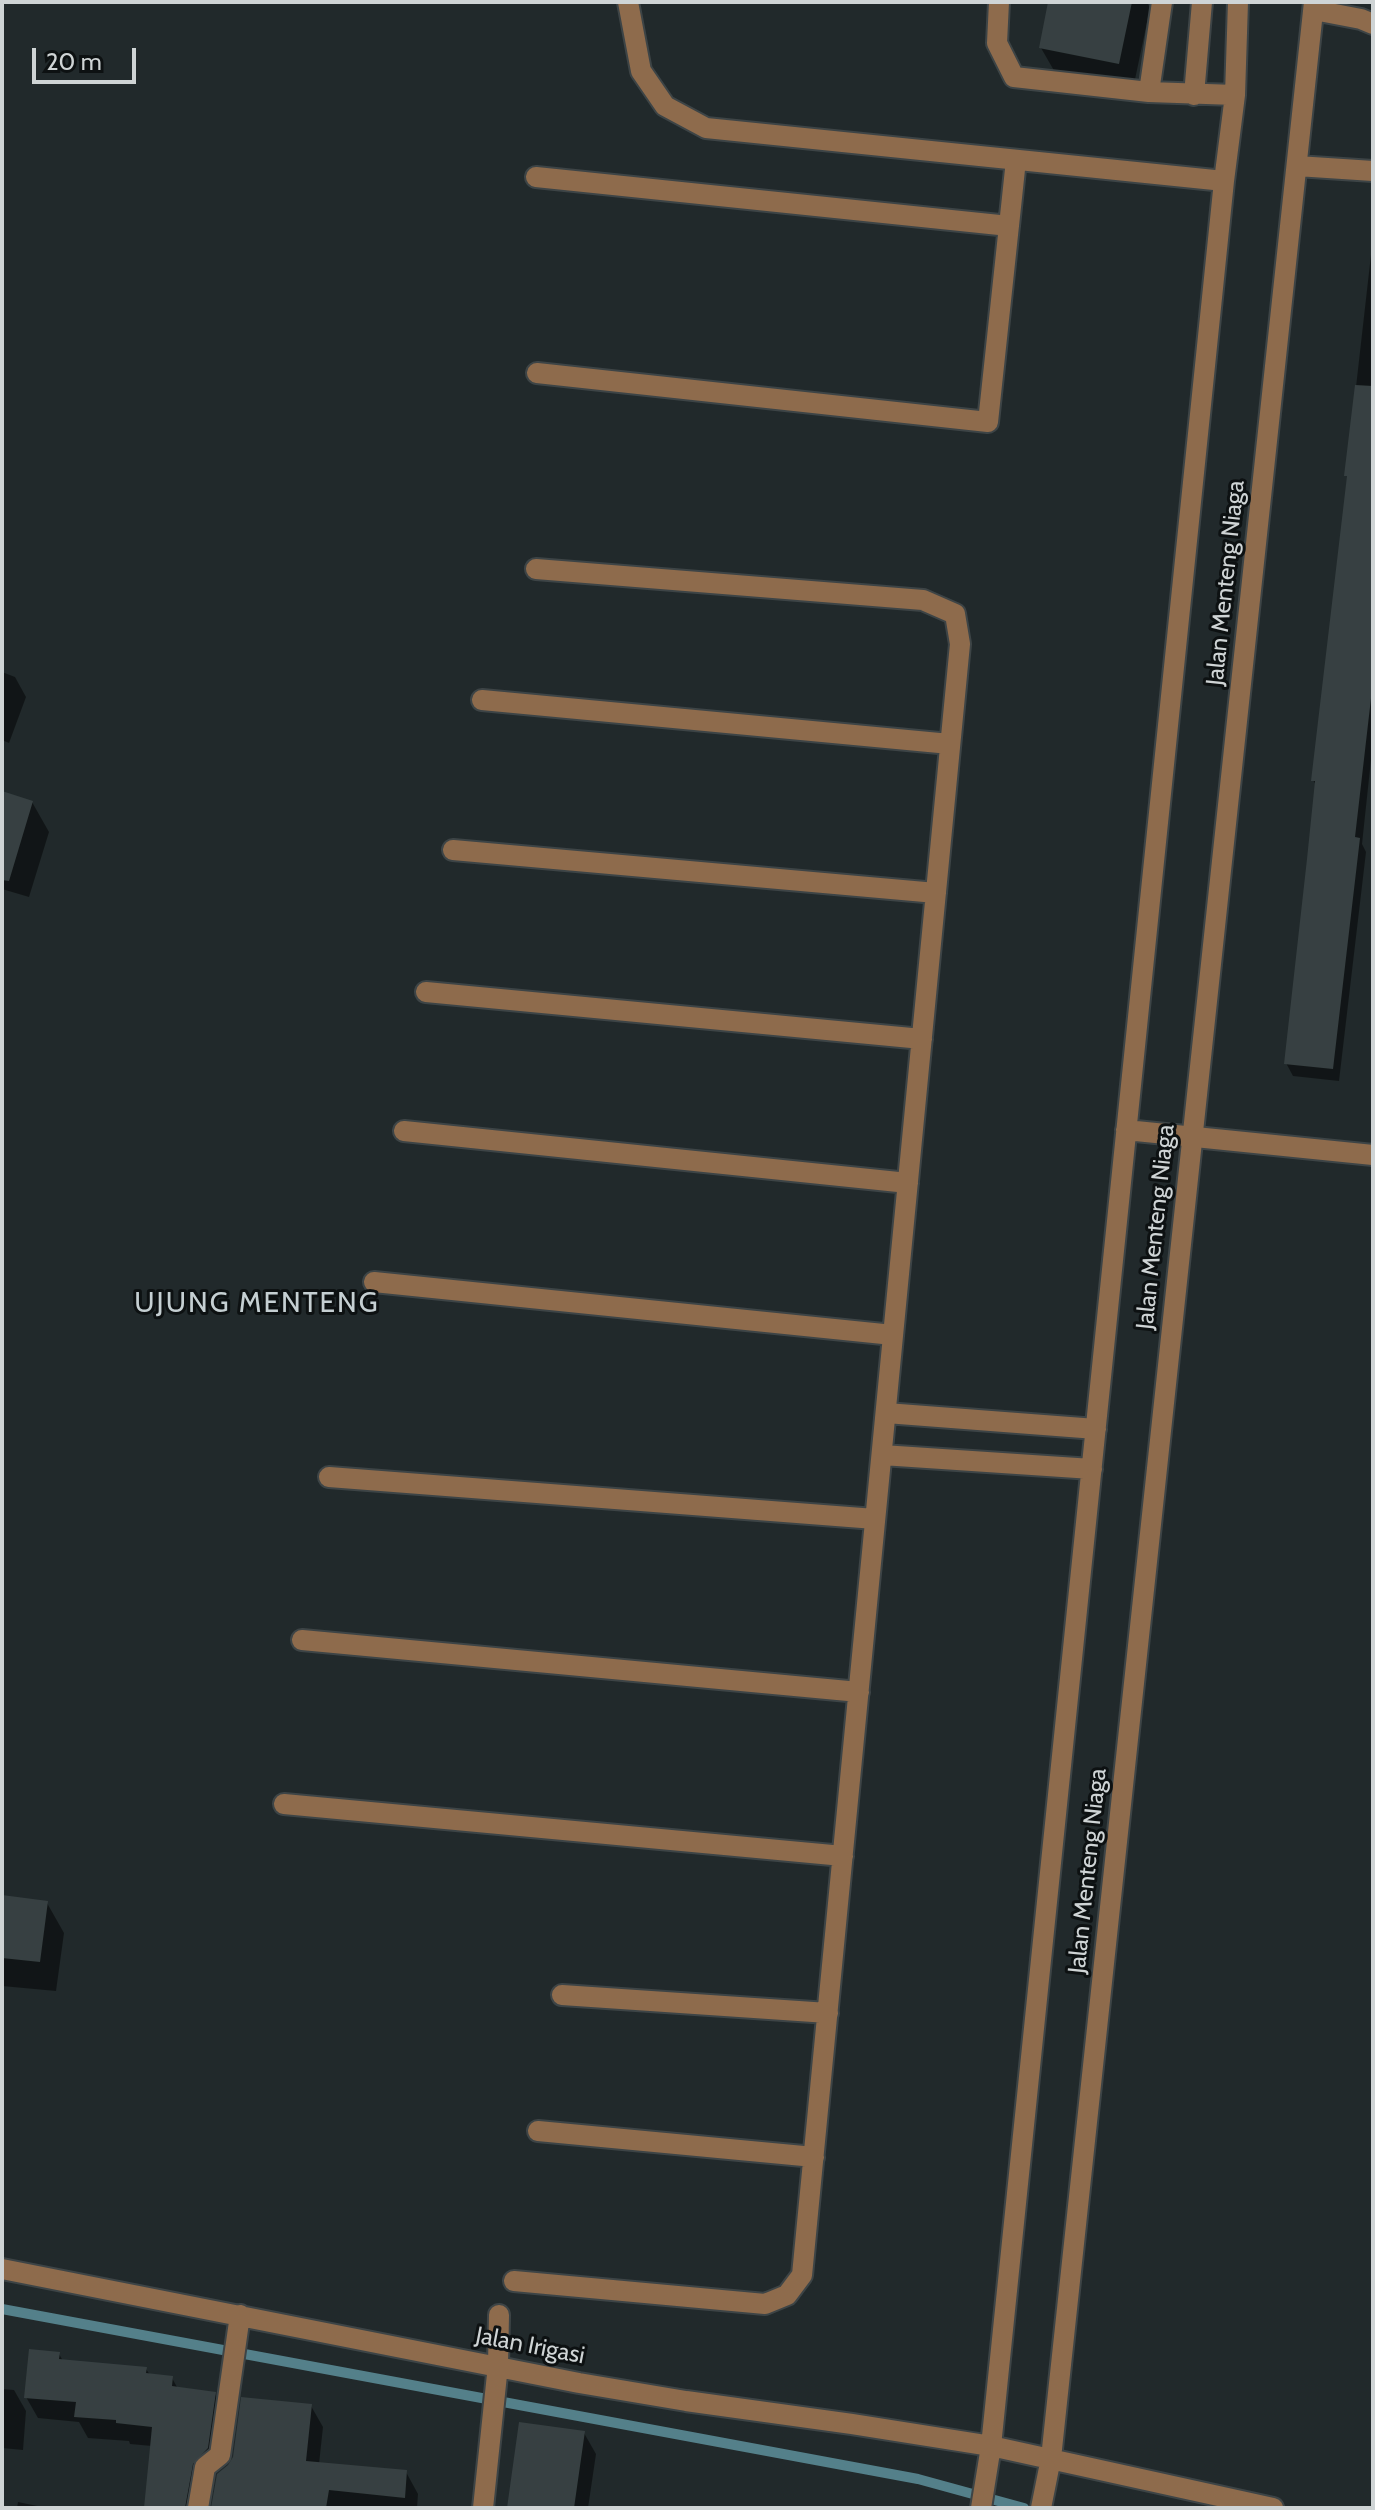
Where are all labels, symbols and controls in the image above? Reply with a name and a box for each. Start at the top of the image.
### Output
scale bar [36,32,140,82]
text: 20 m [46,47,102,76]
street label: Jalan Menteng Niaga [1201,479,1251,687]
street label: Jalan Menteng Niaga [1131,1123,1181,1331]
district label: UJUNG MENTENG [134,1287,380,1321]
street label: Jalan Menteng Niaga [1063,1767,1113,1975]
street label: Jalan Irigasi [473,2321,587,2371]

